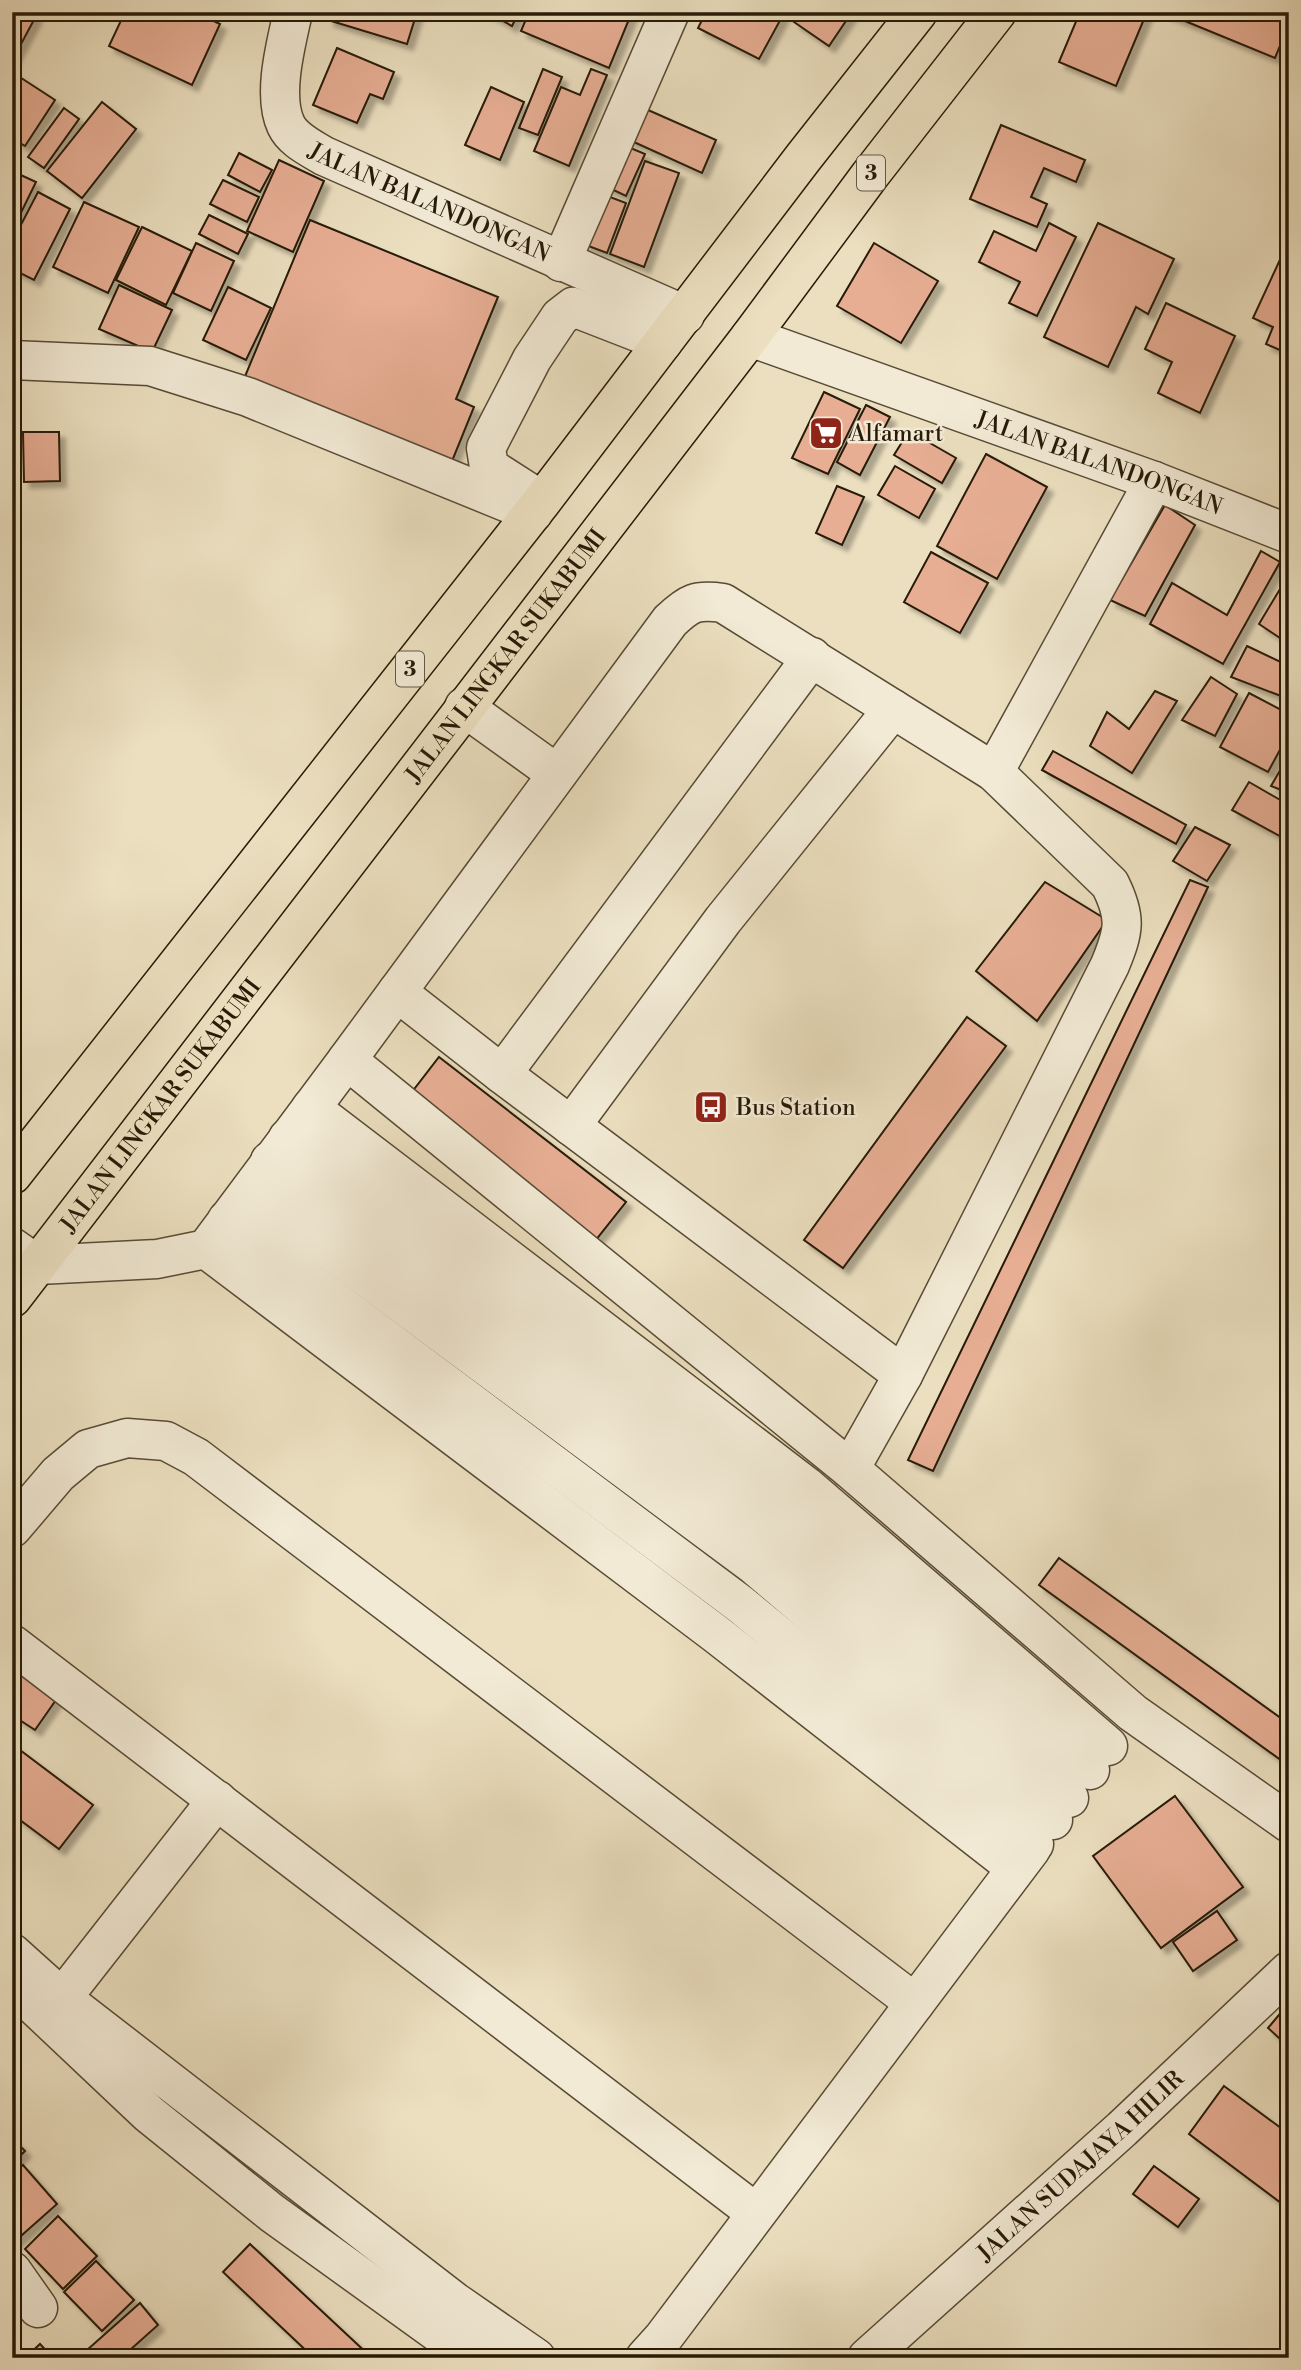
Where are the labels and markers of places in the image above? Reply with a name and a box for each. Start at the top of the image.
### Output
supermarket icon: Alfamart [807,414,845,452]
place label: Alfamart [849,420,943,448]
bus stop icon: Bus Station [692,1088,730,1126]
place label: Bus Station [735,1094,856,1122]

